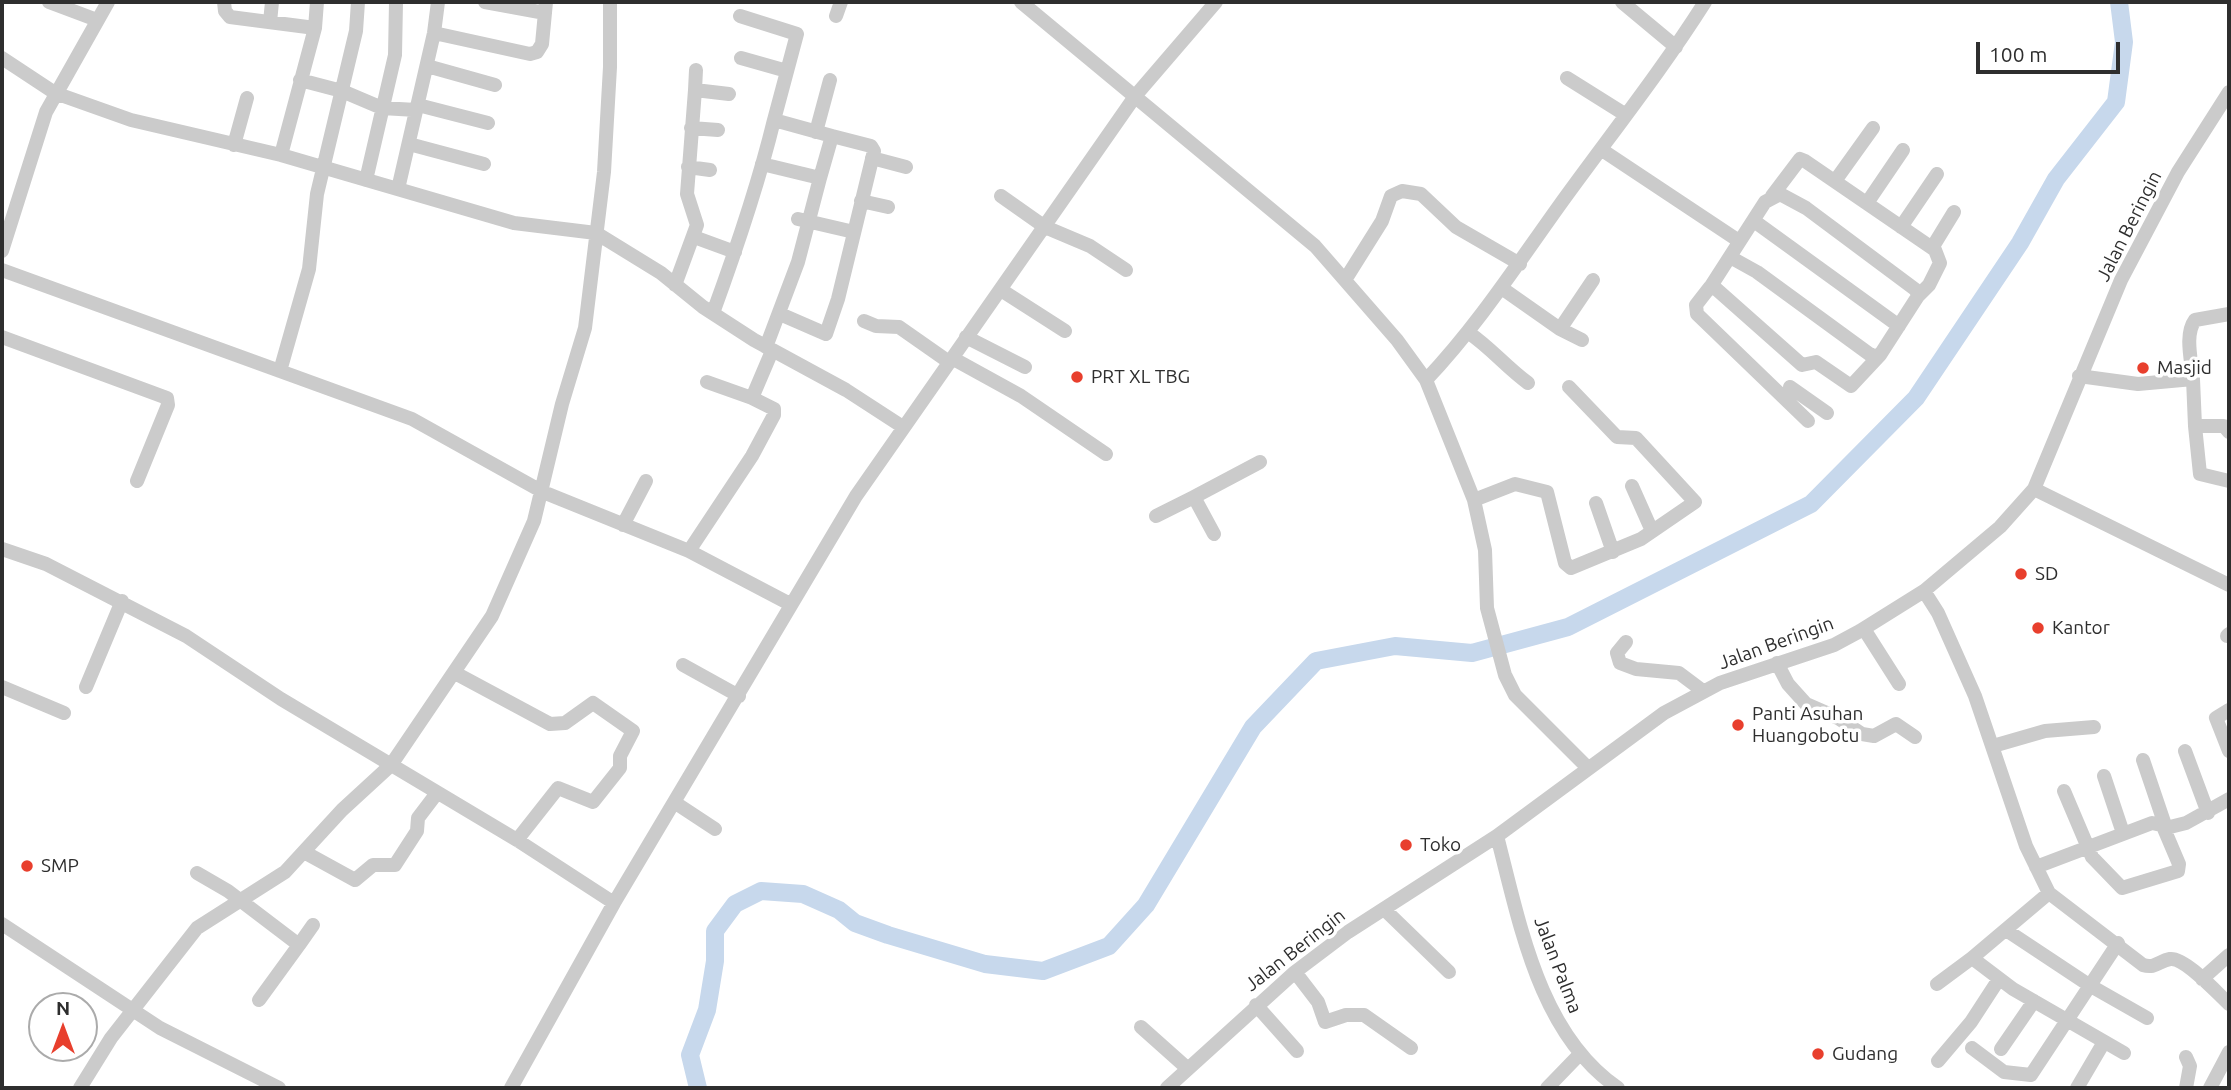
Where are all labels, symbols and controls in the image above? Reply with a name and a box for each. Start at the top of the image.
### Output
scale bar [1979,28,2122,72]
text: 100 m [1989,42,2047,66]
street label: Jalan Beringin [2091,167,2167,285]
place label: Masjid [2157,357,2212,379]
marker: Masjid [2135,360,2151,376]
place label: PRT XL TBG [1091,366,1190,388]
marker: PRT XL TBG [1069,369,1085,385]
place label: SD [2035,563,2058,585]
marker: SD [2013,566,2029,582]
street label: Jalan Beringin [1715,612,1837,674]
place label: Kantor [2052,617,2110,639]
marker: Kantor [2030,620,2046,636]
place label: Panti Asuhan Huangobotu [1752,703,1863,747]
marker: Panti Asuhan Huangobotu [1730,717,1746,733]
place label: Toko [1420,834,1461,856]
marker: Toko [1398,837,1414,853]
place label: SMP [41,855,79,877]
marker: SMP [19,858,35,874]
street label: Jalan Beringin [1240,904,1350,996]
street label: Jalan Palma [1529,914,1587,1016]
north arrow [28,992,98,1062]
text: N [56,997,70,1019]
place label: Gudang [1832,1043,1898,1065]
marker: Gudang [1810,1046,1826,1062]

